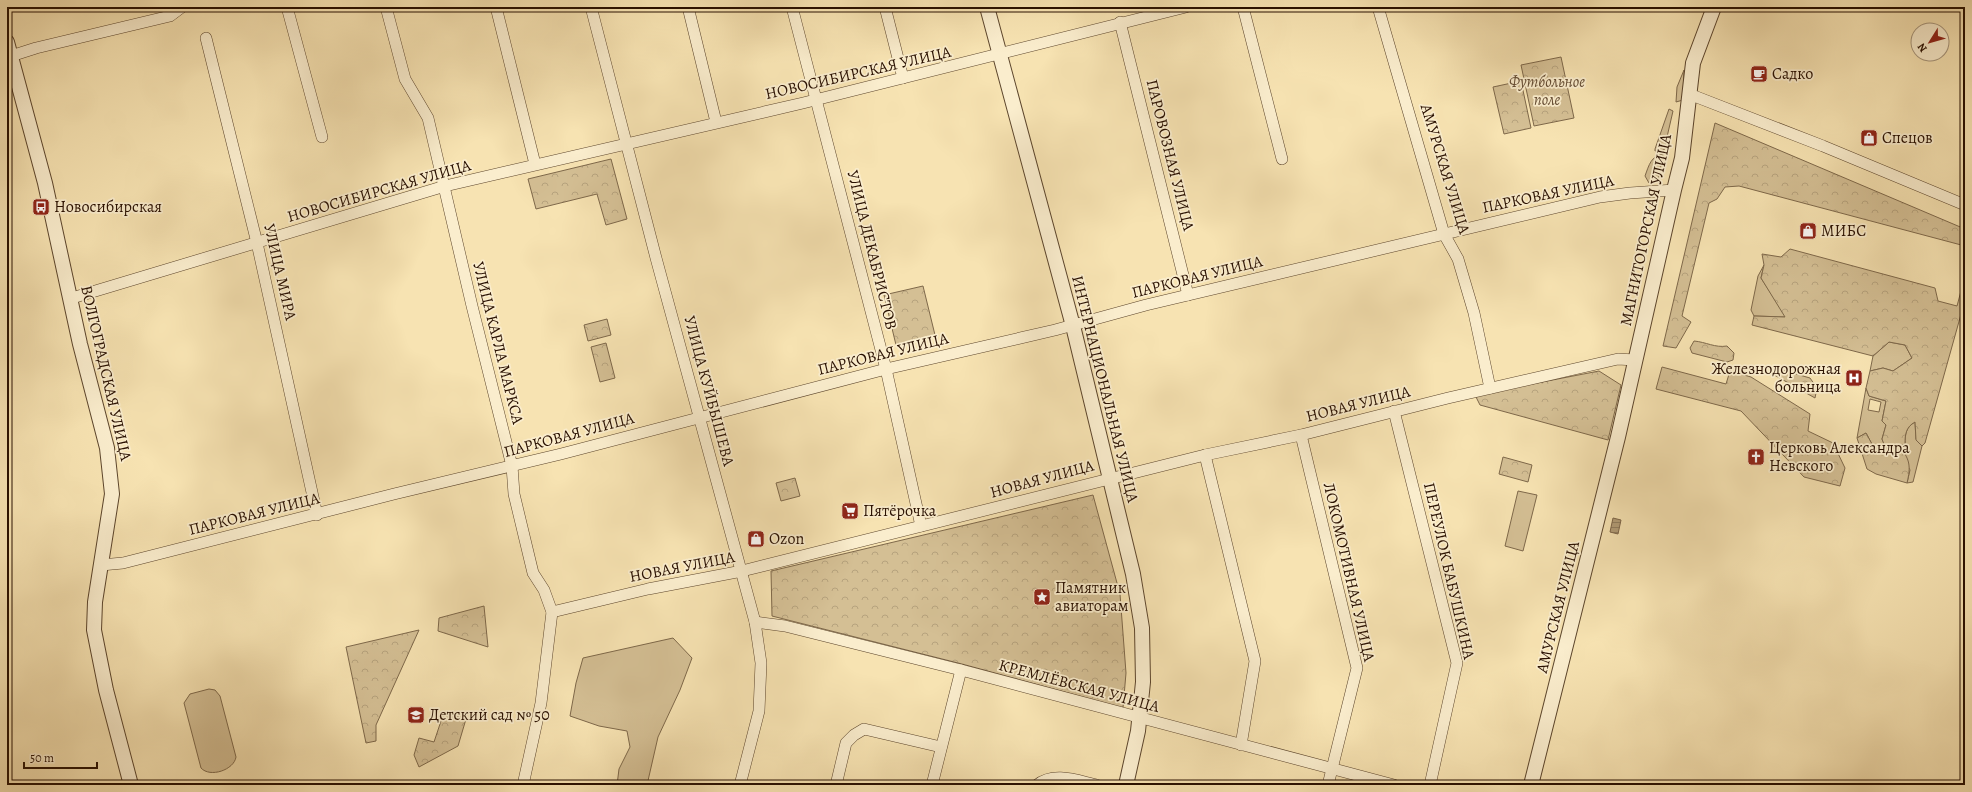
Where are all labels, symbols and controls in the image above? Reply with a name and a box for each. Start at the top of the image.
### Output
north arrow [1910,22,1950,62]
text: N [1914,40,1931,55]
street label: НОВОСИБИРСКАЯ УЛИЦА [763,41,954,105]
place label: Садко [1772,63,1813,85]
cafe icon: Садко [1749,64,1769,84]
park label: Футбольное поле [1509,71,1585,111]
street label: ПАРОВОЗНАЯ УЛИЦА [1141,77,1200,234]
street label: АМУРСКАЯ УЛИЦА [1414,100,1475,237]
place label: Спецов [1882,127,1933,149]
shop icon: Спецов [1859,128,1879,148]
street label: МАГНИТОГОРСКАЯ УЛИЦА [1615,131,1677,328]
street label: НОВОСИБИРСКАЯ УЛИЦА [284,154,474,228]
street label: УЛИЦА ДЕКАБРИСТОВ [842,168,902,332]
street label: ПАРКОВАЯ УЛИЦА [1480,169,1616,219]
place label: Новосибирская [54,196,162,218]
bus stop icon: Новосибирская [31,197,51,217]
place label: МИБС [1821,220,1866,242]
shop icon: МИБС [1798,221,1818,241]
street label: УЛИЦА МИРА [258,222,302,323]
street label: ПАРКОВАЯ УЛИЦА [1129,250,1265,304]
street label: УЛИЦА КАРЛА МАРКСА [467,259,529,427]
street label: ИНТЕРНАЦИОНАЛЬНАЯ УЛИЦА [1066,273,1144,505]
street label: ВОЛГОГРАДСКАЯ УЛИЦА [75,283,137,463]
street label: УЛИЦА КУЙБЫШЕВА [678,313,740,469]
street label: ПАРКОВАЯ УЛИЦА [815,327,951,381]
place label: Железнодорожная больница [1711,358,1842,398]
hospital icon: Железнодорожная больница [1844,368,1864,388]
street label: НОВАЯ УЛИЦА [1304,380,1413,428]
street label: ПАРКОВАЯ УЛИЦА [501,407,637,463]
place label: Церковь Александра Невского [1769,437,1910,477]
church icon: Церковь Александра Невского [1746,447,1766,467]
street label: НОВАЯ УЛИЦА [988,454,1097,503]
street label: ЛОКОМОТИВНАЯ УЛИЦА [1318,480,1380,664]
street label: ПЕРЕУЛОК БАБУШКИНА [1418,480,1480,662]
street label: ПАРКОВАЯ УЛИЦА [186,487,322,541]
place label: Пятёрочка [863,500,937,522]
supermarket icon: Пятёрочка [840,501,860,521]
place label: Ozon [769,528,804,550]
shop icon: Ozon [746,529,766,549]
street label: АМУРСКАЯ УЛИЦА [1531,538,1585,676]
street label: НОВАЯ УЛИЦА [627,546,737,588]
place label: Памятник авиаторам [1055,577,1129,617]
place icon: Памятник авиаторам [1032,587,1052,607]
street label: КРЕМЛЁВСКАЯ УЛИЦА [996,654,1162,718]
place label: Детский сад № 50 [429,704,550,726]
school or university icon: Детский сад № 50 [406,705,426,725]
scale bar [24,744,97,770]
text: 50 m [30,750,54,766]

